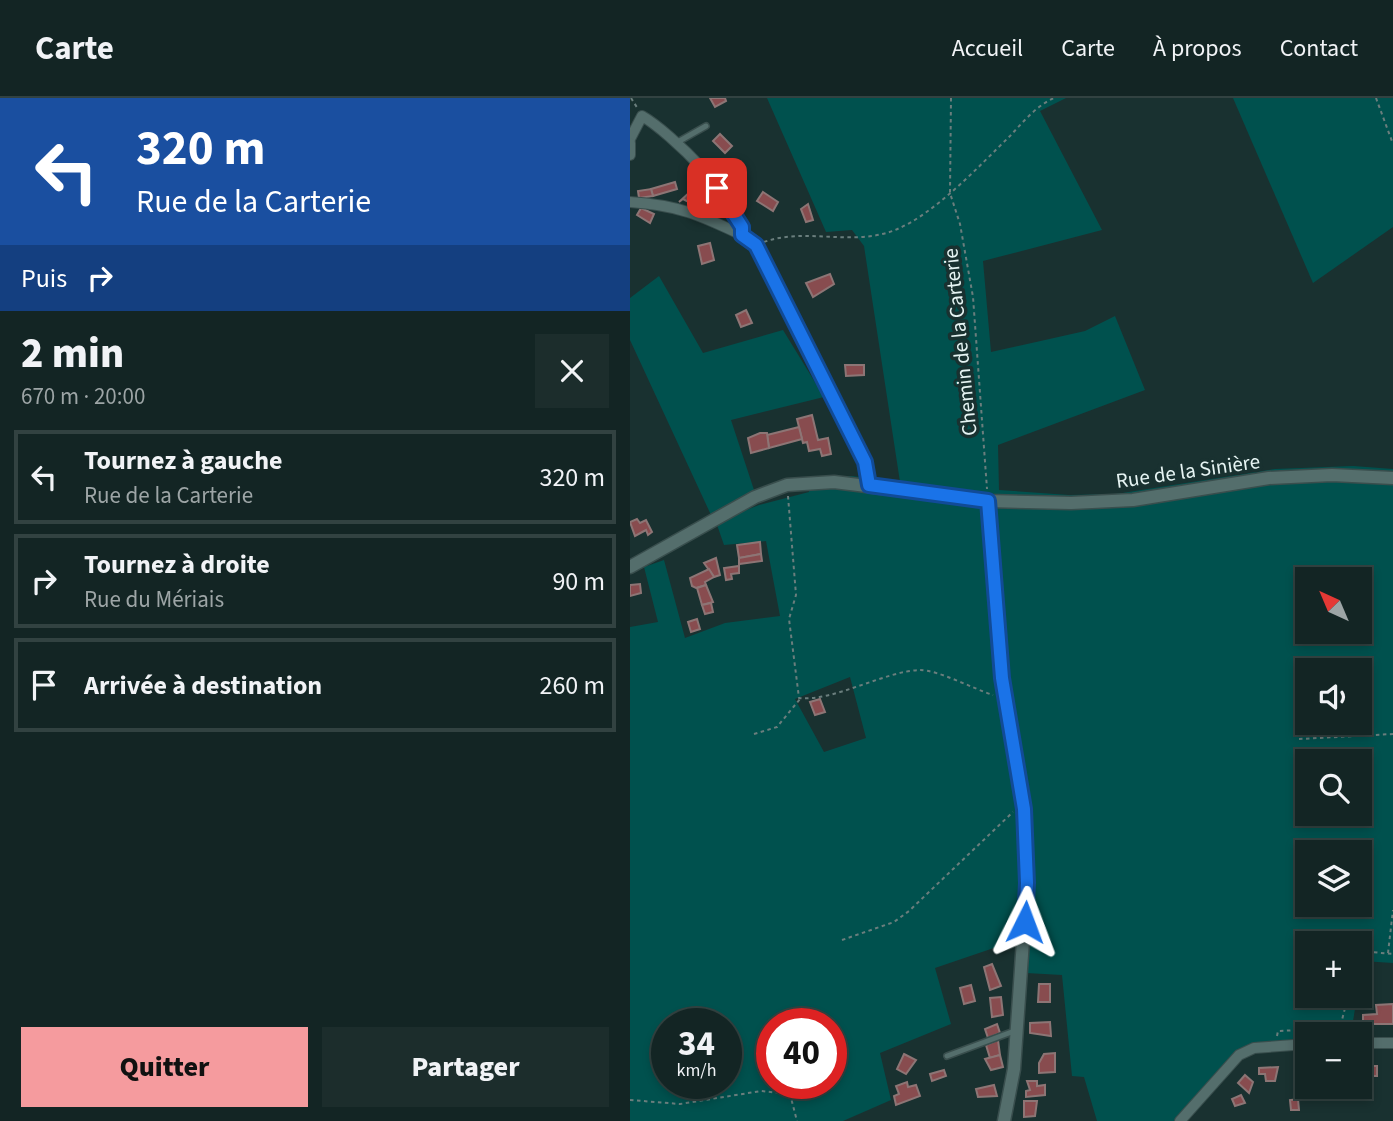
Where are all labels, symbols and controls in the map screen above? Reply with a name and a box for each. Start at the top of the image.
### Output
text: Carte [35,25,114,72]
text: Accueil [952,31,1023,66]
text: Carte [1061,31,1115,66]
text: À propos [1153,31,1242,66]
text: Contact [1280,31,1358,66]
text: 320 m [136,114,265,184]
icon: left [21,126,112,217]
pin [687,158,747,218]
icon: arrive [698,169,736,207]
text: Rue de la Carterie [136,179,371,225]
street label: Chemin de la Carterie [935,247,985,437]
icon: right [81,259,119,297]
text: Puis [21,260,67,297]
text: 2 min [21,324,124,384]
button: close [535,334,609,408]
text: 670 m · 20:00 [21,380,145,413]
text: Tournez à gauche [84,442,283,479]
street label: Rue de la Sinière [1114,446,1262,496]
icon: left [25,458,63,496]
text: 320 m [539,459,605,496]
text: Rue de la Carterie [84,479,253,512]
text: Tournez à droite [84,546,270,583]
icon: right [25,562,63,600]
text: 90 m [552,563,605,600]
north arrow [1295,567,1372,644]
map controls [1295,567,1372,1099]
text: Rue du Mériais [84,583,224,616]
button: sound [1295,658,1372,735]
icon: arrive [25,666,63,704]
text: Arrivée à destination [84,667,322,704]
text: 260 m [539,667,605,704]
button: search [1295,749,1372,826]
button: layers [1295,840,1372,917]
position arrow [988,885,1062,959]
button: + [1295,931,1372,1008]
speed limit sign: 40 [756,1008,847,1099]
text: 34 [678,1019,715,1069]
button: − [1295,1022,1372,1099]
button: Quitter [21,1027,308,1107]
button: Partager [322,1027,609,1107]
text: km/h [677,1058,716,1083]

